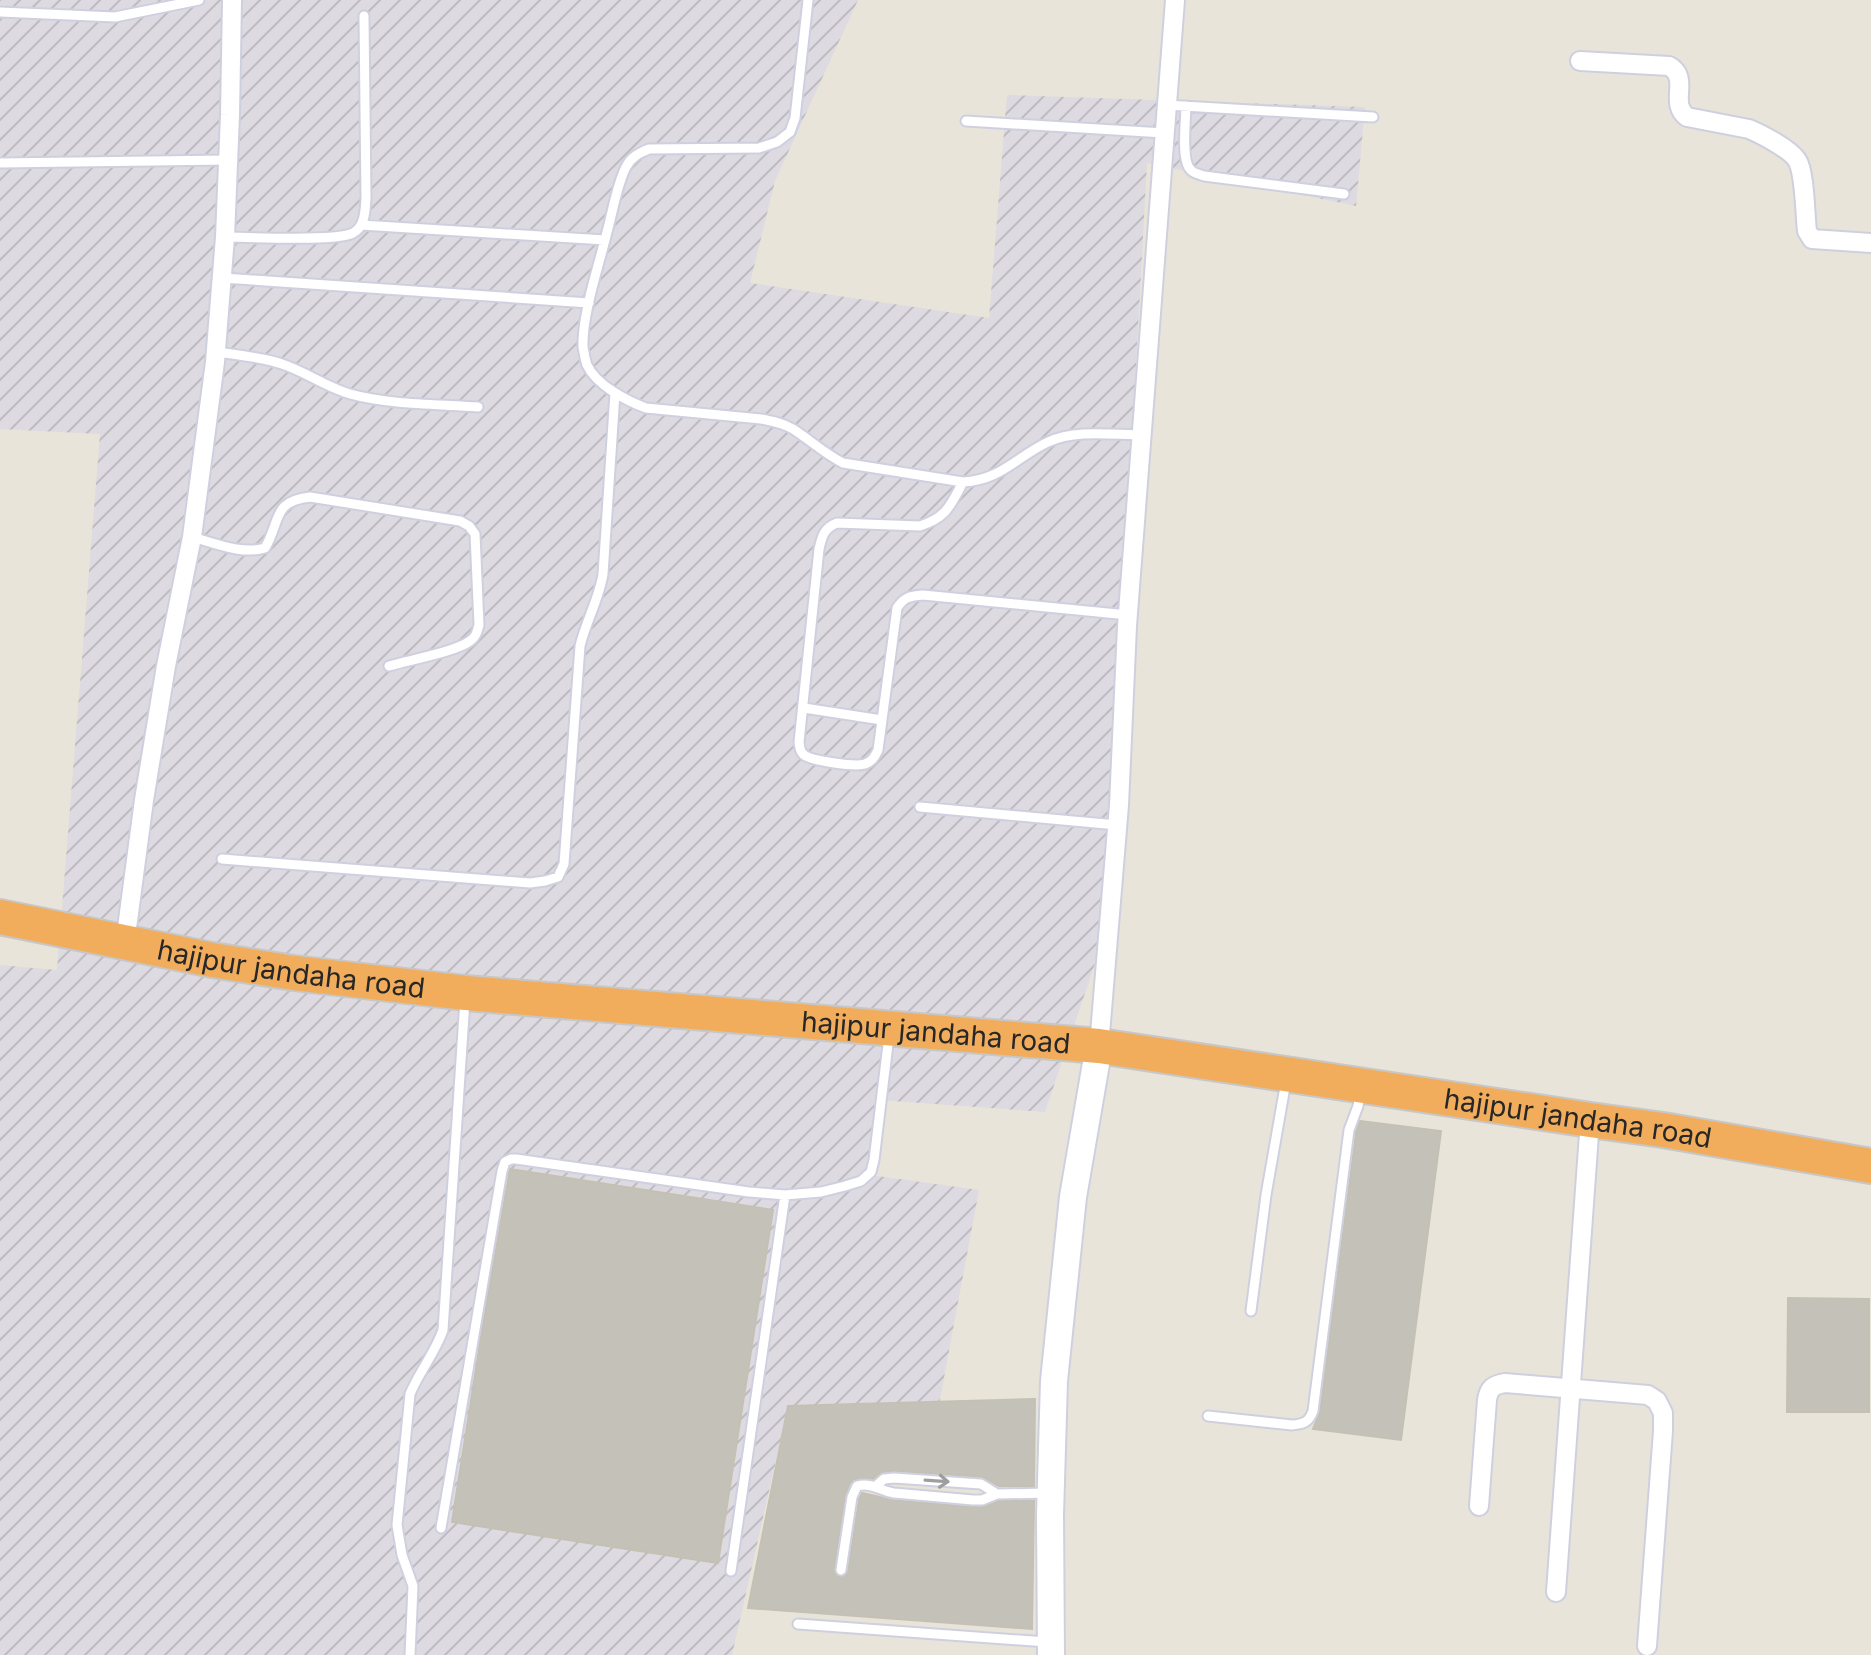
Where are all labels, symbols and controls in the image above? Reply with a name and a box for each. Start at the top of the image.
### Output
street label: hajipur jandaha road [154,932,427,1005]
street label: hajipur jandaha road [800,1004,1072,1061]
street label: hajipur jandaha road [1442,1081,1714,1155]
one-way arrow [923,1474,950,1489]

